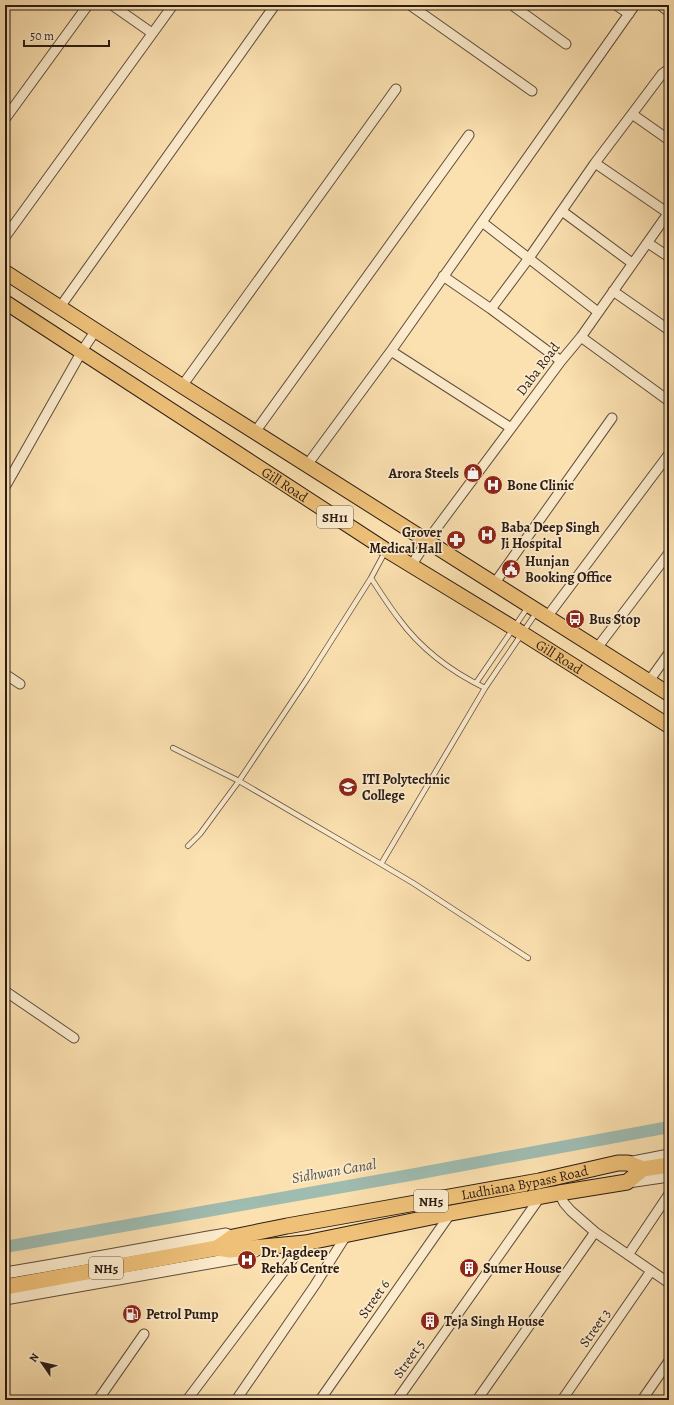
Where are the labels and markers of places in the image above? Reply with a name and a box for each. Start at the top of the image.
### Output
shop icon: Arora Steels [462,462,484,484]
place label: Arora Steels [387,464,459,483]
hospital icon: Bone Clinic [482,474,504,496]
place label: Bone Clinic [507,476,574,495]
place label: Baba Deep Singh Ji Hospital [501,518,600,553]
place label: Grover Medical Hall [369,523,442,558]
hospital icon: Baba Deep Singh Ji Hospital [476,524,498,546]
pharmacy icon: Grover Medical Hall [445,529,467,551]
place label: Hunjan Booking Office [525,552,612,587]
public building icon: Hunjan Booking Office [500,558,522,580]
bus stop icon: Bus Stop [564,608,586,630]
place label: Bus Stop [589,610,641,629]
place label: ITI Polytechnic College [362,770,450,805]
school or university icon: ITI Polytechnic College [337,776,359,798]
place label: Dr. Jagdeep Rehab Centre [261,1243,340,1278]
hospital icon: Dr. Jagdeep Rehab Centre [236,1249,258,1271]
building icon: Sumer House [458,1257,480,1279]
place label: Sumer House [483,1259,562,1278]
fuel station icon: Petrol Pump [121,1303,143,1325]
place label: Petrol Pump [146,1305,219,1324]
building icon: Teja Singh House [419,1310,441,1332]
place label: Teja Singh House [444,1312,545,1331]

